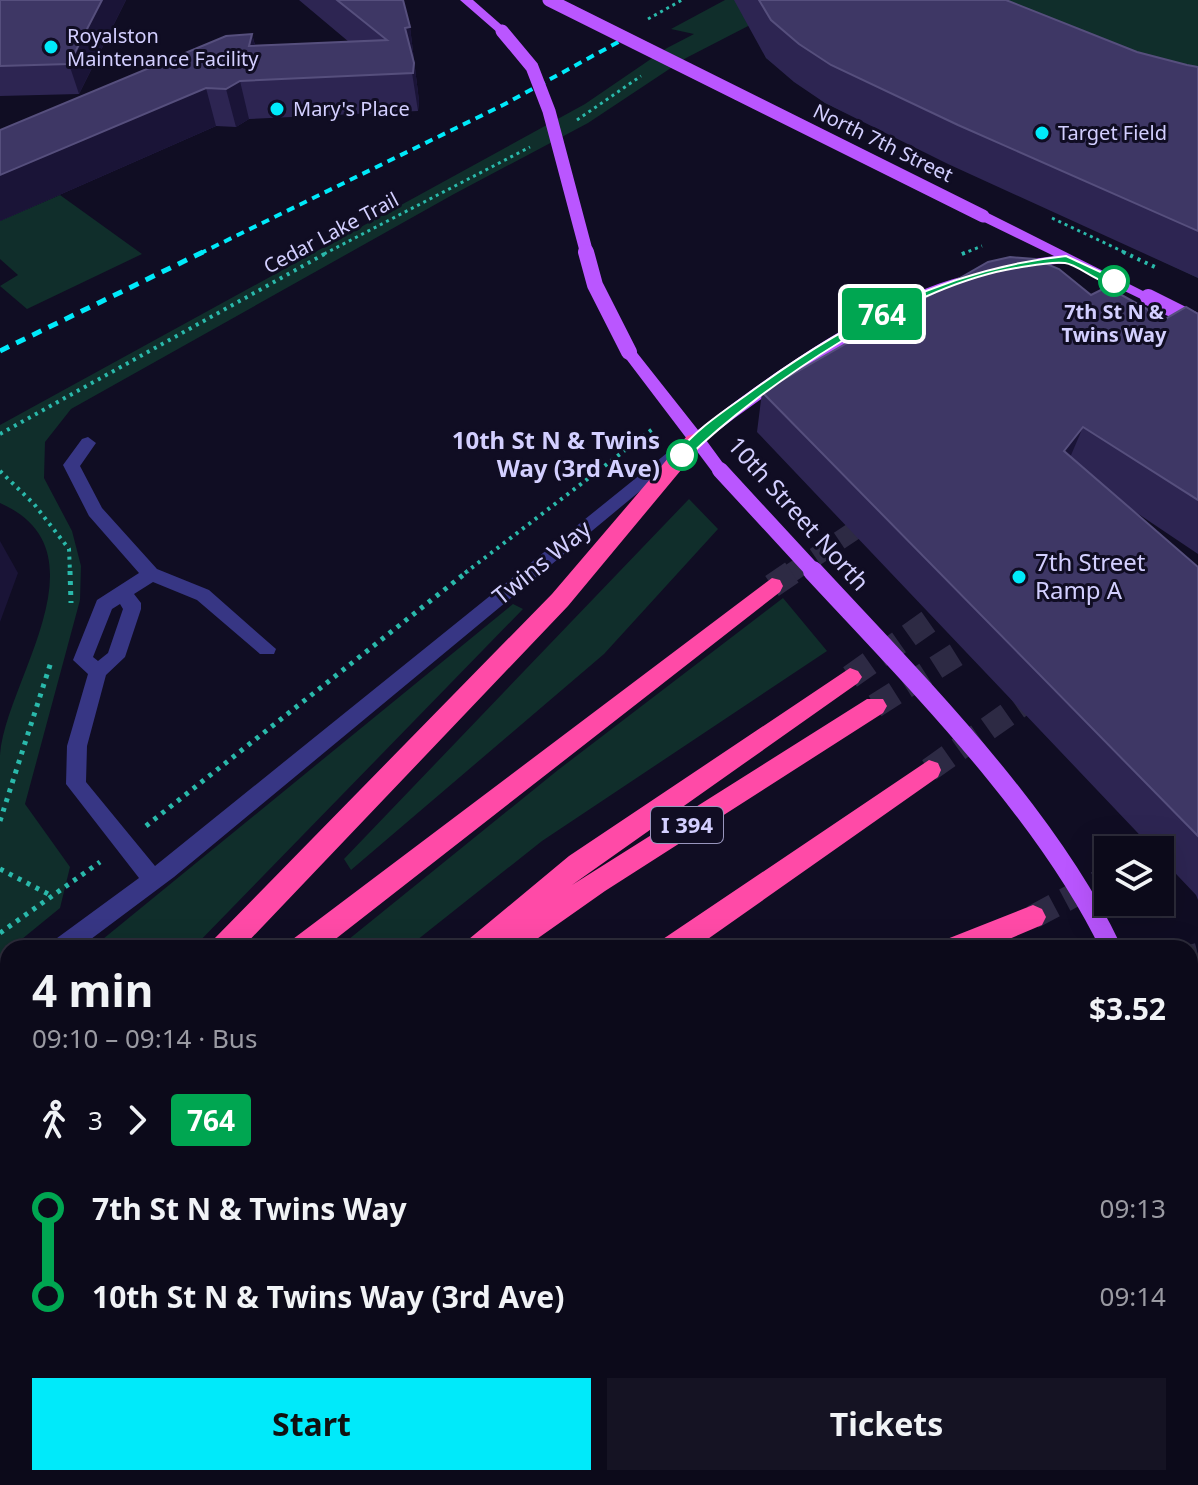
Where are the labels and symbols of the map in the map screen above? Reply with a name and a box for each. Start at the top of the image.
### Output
place label: Royalston Maintenance Facility [67,22,259,72]
marker: Royalston Maintenance Facility [42,38,60,56]
place label: Mary's Place [293,95,410,122]
street label: North 7th Street [809,97,958,188]
marker: Mary's Place [268,100,286,118]
place label: Target Field [1058,119,1167,146]
marker: Target Field [1033,124,1051,142]
street label: Cedar Lake Trail [259,186,403,280]
marker: 7th St N & Twins Way [1099,266,1129,296]
line badge: 764 [836,288,928,340]
place label: 7th St N & Twins Way [1062,298,1167,348]
place label: 10th St N & Twins Way (3rd Ave) [452,423,660,484]
street label: 10th Street North [721,429,877,597]
marker: 10th St N & Twins Way (3rd Ave) [667,440,697,470]
street label: Twins Way [485,511,598,612]
place label: 7th Street Ramp A [1035,545,1146,606]
marker: 7th Street Ramp A [1010,568,1028,586]
road number: I 394 [651,807,723,843]

